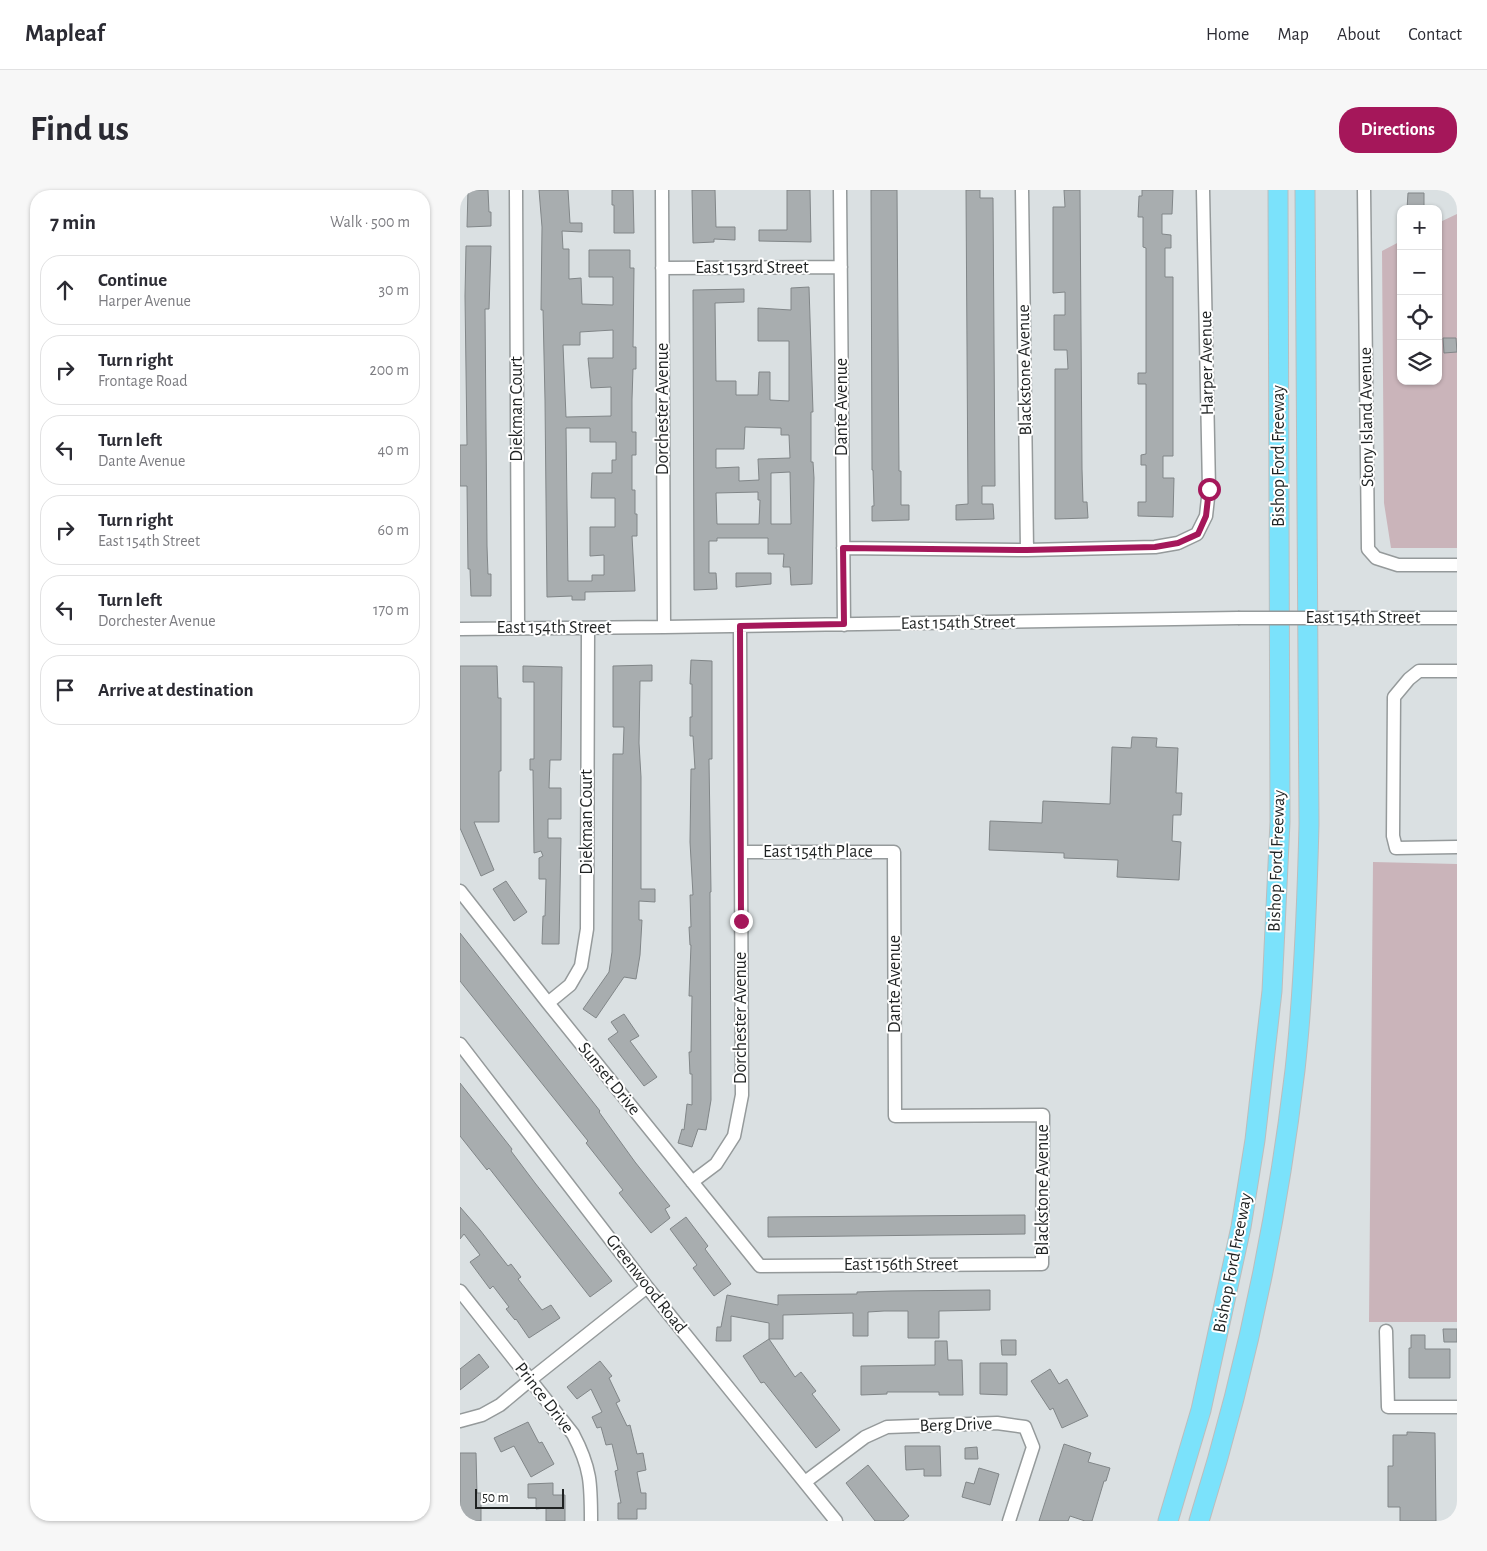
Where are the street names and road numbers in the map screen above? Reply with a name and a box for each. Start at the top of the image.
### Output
street label: East 153rd Street [695,259,809,277]
street label: Blackstone Avenue [1015,304,1035,436]
street label: Harper Avenue [1197,311,1217,415]
street label: Dorchester Avenue [654,343,672,475]
street label: Stony Island Avenue [1357,347,1377,487]
street label: Diekman Court [508,356,526,462]
street label: Dante Avenue [833,358,851,456]
street label: Bishop Ford Freeway [1270,385,1288,527]
street label: East 154th Street [1306,609,1421,627]
street label: East 154th Street [900,613,1016,633]
street label: East 154th Street [497,619,612,637]
street label: Diekman Court [578,769,596,875]
street label: Bishop Ford Freeway [1266,789,1288,932]
street label: East 154th Place [763,843,873,861]
street label: Dante Avenue [886,935,904,1033]
street label: Dorchester Avenue [732,952,750,1084]
street label: Sunset Drive [574,1039,644,1119]
street label: Blackstone Avenue [1034,1124,1052,1256]
street label: Bishop Ford Freeway [1211,1191,1255,1334]
street label: Greenwood Road [602,1231,690,1337]
street label: East 156th Street [844,1256,959,1274]
street label: Prince Drive [511,1359,577,1437]
street label: Berg Drive [919,1415,993,1435]

